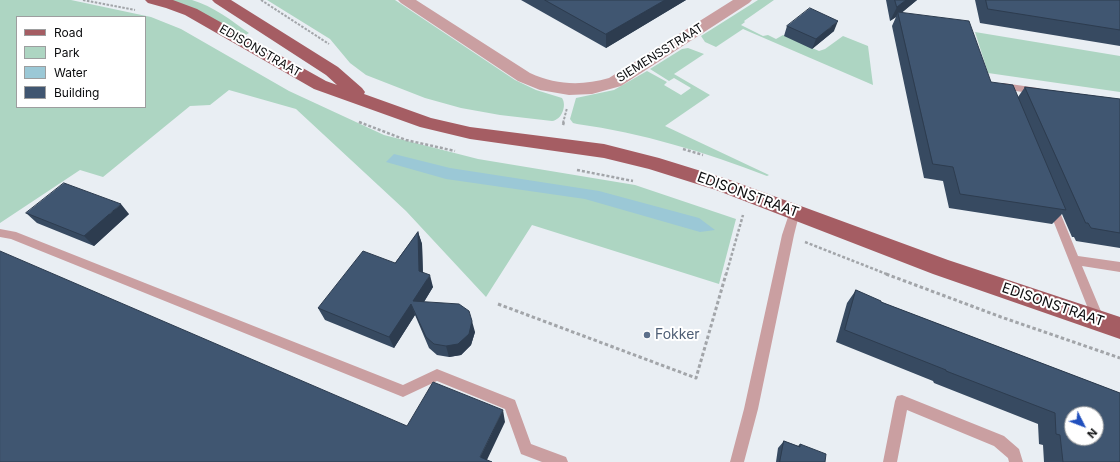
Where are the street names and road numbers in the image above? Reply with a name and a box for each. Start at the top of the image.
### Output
street label: SIEMENSSTRAAT [614,21,706,85]
street label: EDISONSTRAAT [217,22,303,80]
street label: EDISONSTRAAT [695,169,801,221]
street label: EDISONSTRAAT [1000,280,1106,330]

